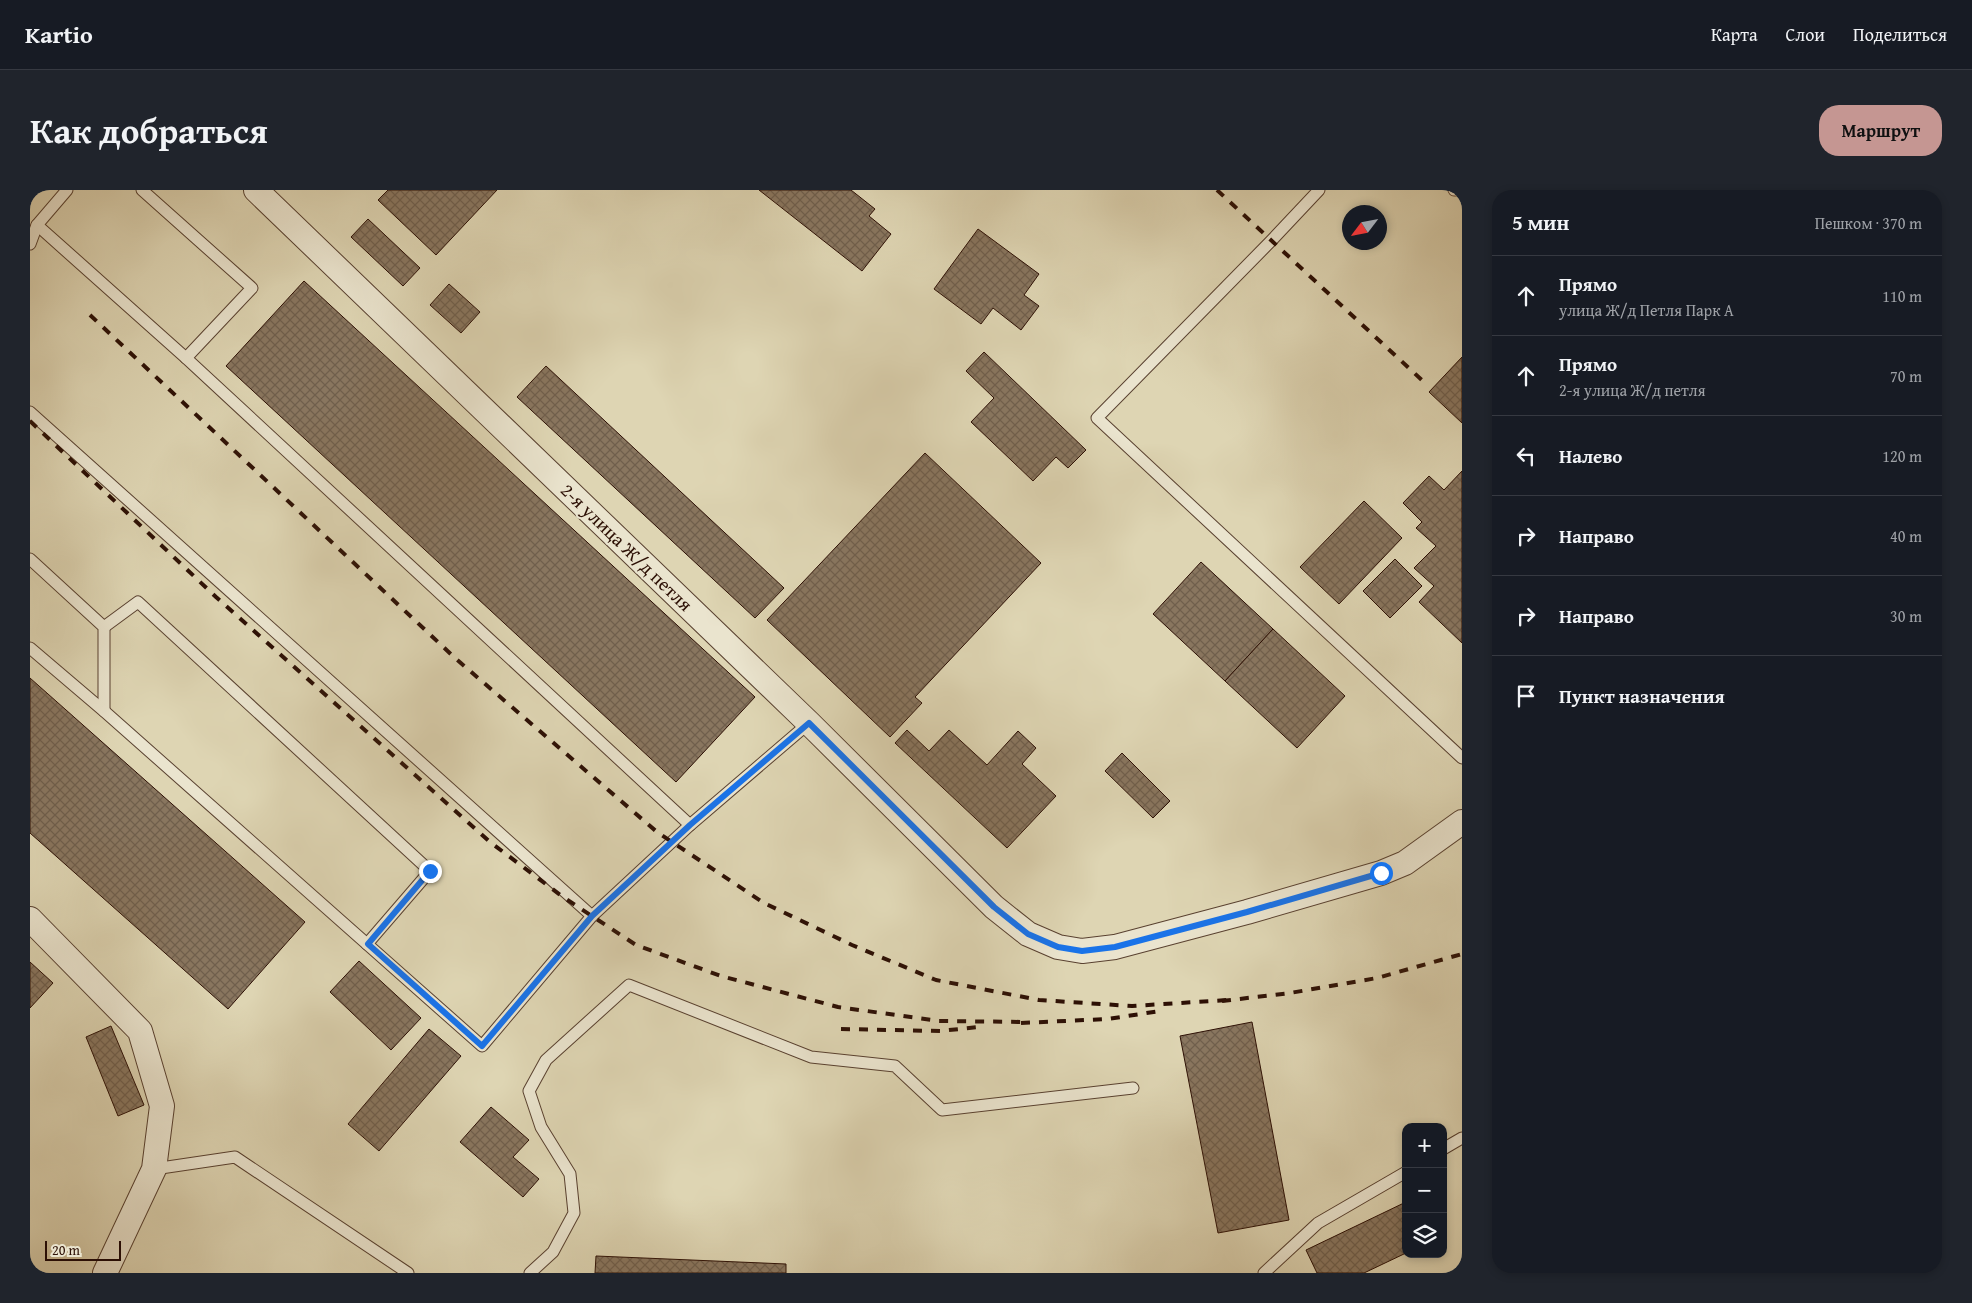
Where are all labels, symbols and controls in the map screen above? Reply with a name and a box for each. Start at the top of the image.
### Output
text: Kartio [25,17,93,52]
text: Карта [1711,21,1758,48]
text: Слои [1786,21,1825,48]
text: Поделиться [1853,21,1947,48]
text: Как добраться [30,105,268,156]
button: Маршрут [1819,105,1942,156]
north arrow [1342,205,1387,250]
text: 5 мин [1512,207,1569,238]
text: Пешком · 370 m [1815,211,1922,235]
text: Прямо [1559,270,1617,298]
icon: ahead [1512,282,1540,310]
text: 110 m [1882,284,1922,308]
text: улица Ж/д Петля Парк А [1559,298,1734,322]
text: Прямо [1559,350,1617,378]
icon: ahead [1512,362,1540,390]
text: 70 m [1890,364,1922,388]
text: 2-я улица Ж/д петля [1559,378,1706,402]
icon: left [1512,442,1540,470]
text: Налево [1559,442,1622,470]
text: 120 m [1882,444,1922,468]
street label: 2-я улица Ж/д петля [555,476,700,618]
icon: right [1512,522,1540,550]
text: Направо [1559,522,1634,550]
text: 40 m [1890,524,1922,548]
icon: right [1512,602,1540,630]
text: Направо [1559,602,1634,630]
text: 30 m [1890,604,1922,628]
icon: arrive [1512,682,1540,710]
text: Пункт назначения [1559,682,1725,710]
route end [419,860,442,883]
route start [1370,862,1393,885]
map controls [1402,1123,1447,1258]
button: + [1402,1123,1447,1168]
button: − [1402,1168,1447,1213]
button: layers [1402,1213,1447,1258]
scale bar [45,1238,121,1261]
text: 20 m [52,1240,80,1260]

